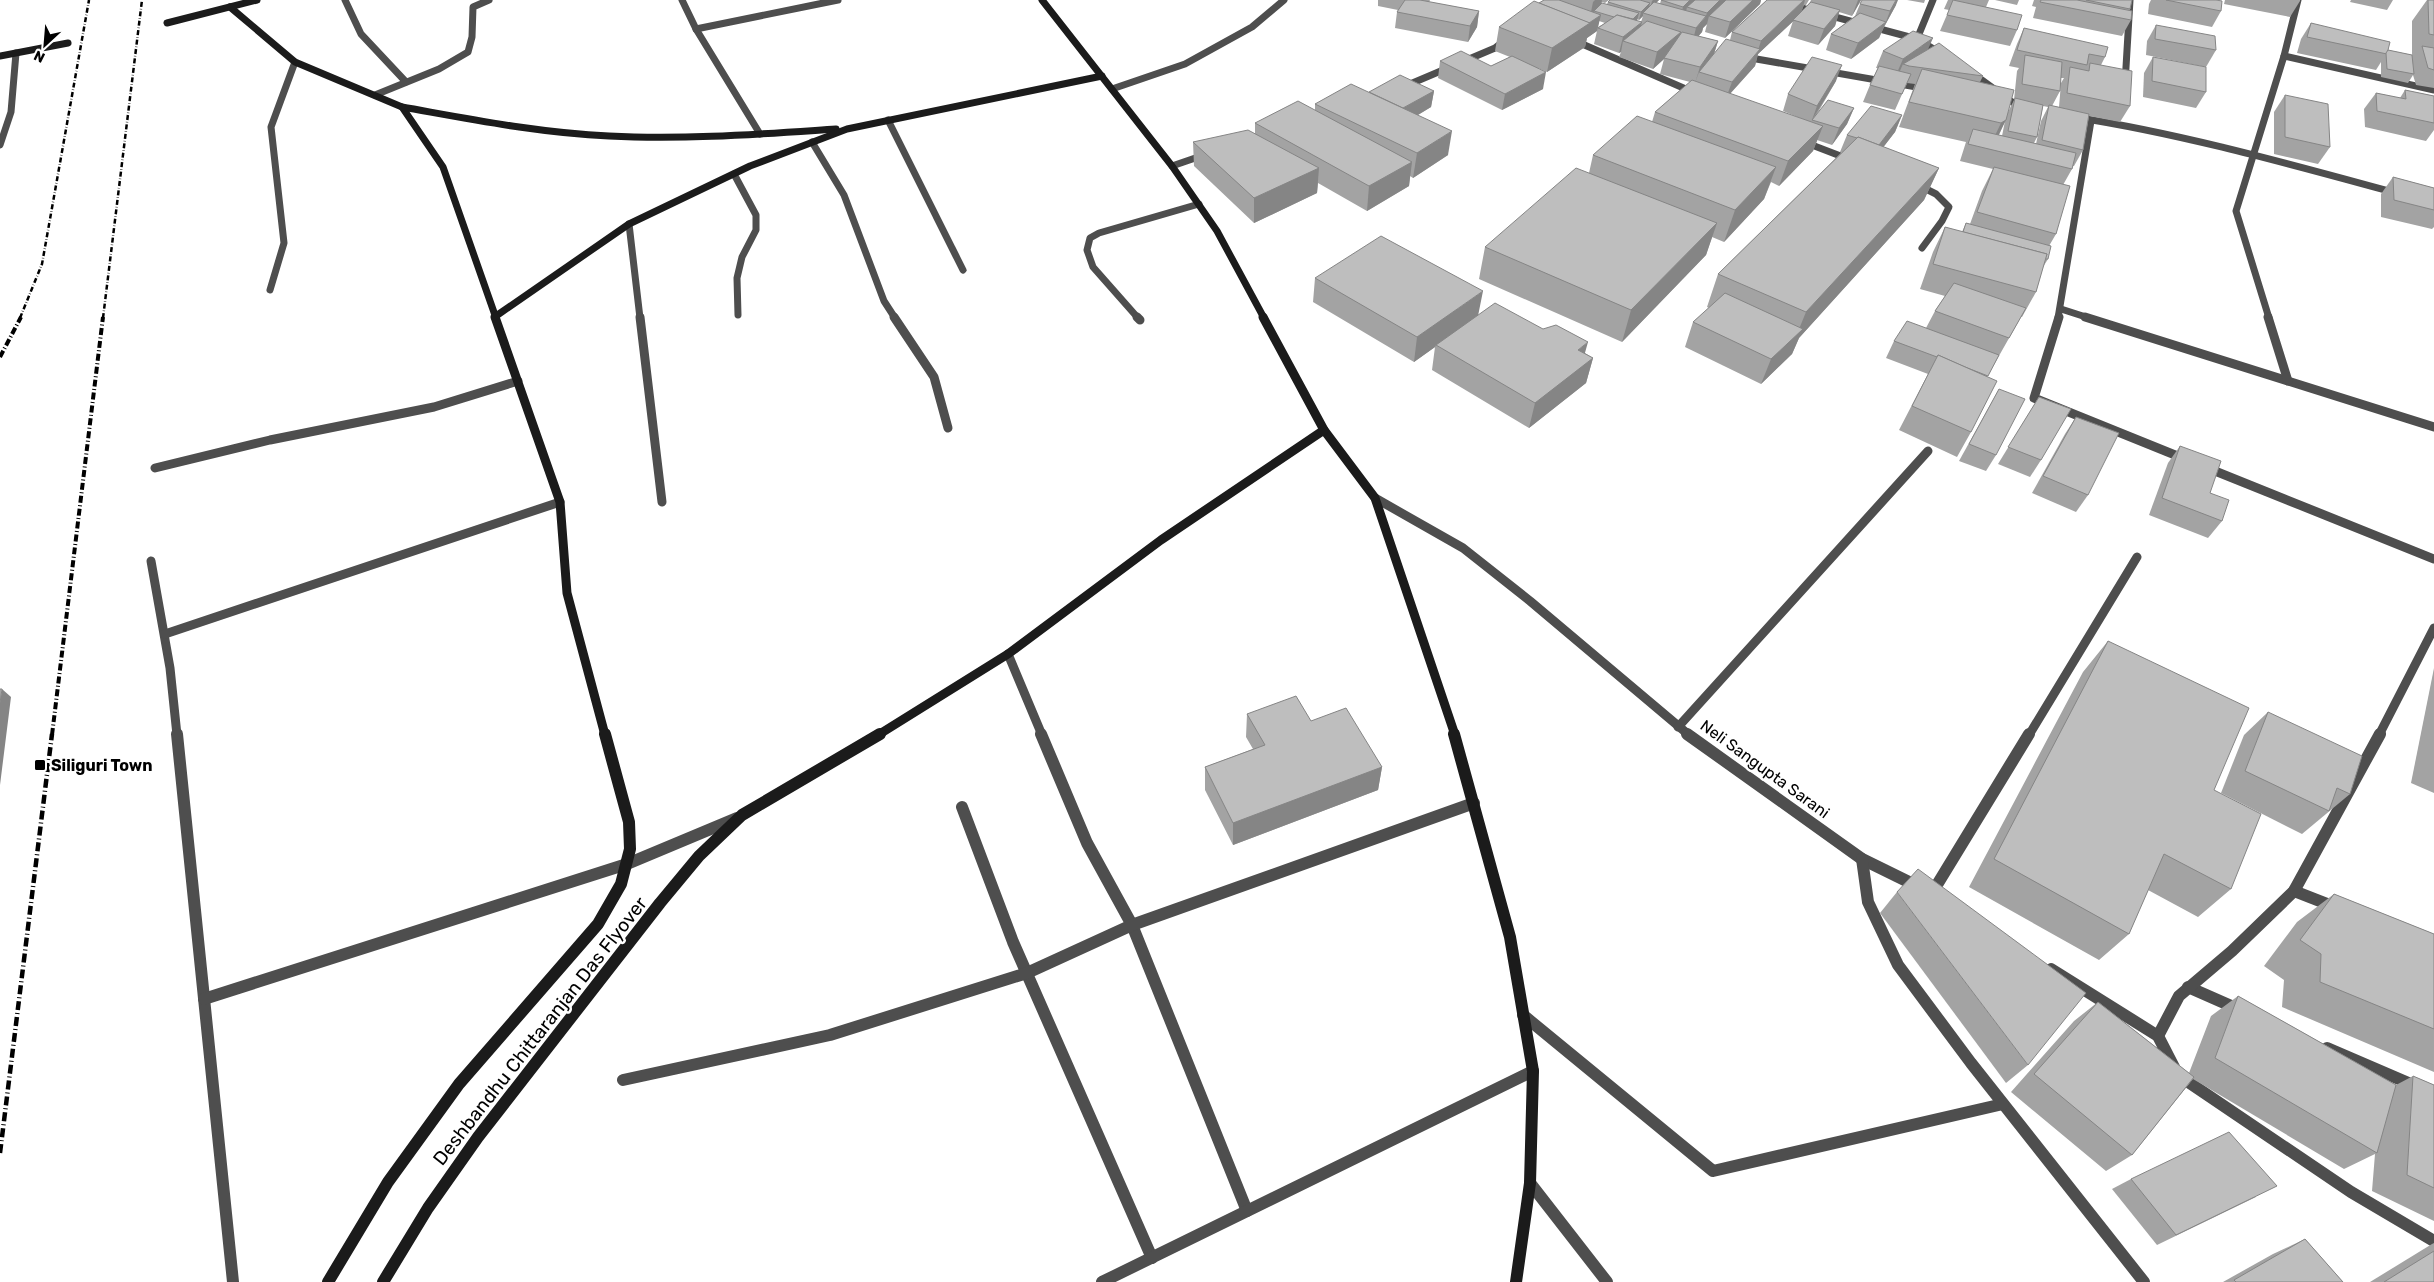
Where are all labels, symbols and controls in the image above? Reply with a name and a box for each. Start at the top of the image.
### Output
north arrow [20,20,70,70]
text: N [31,46,48,66]
street label: Neli Sangupta Sarani [1697,716,1833,822]
place label: Siliguri Town [51,756,153,775]
marker: Siliguri Town [33,758,47,772]
street label: Deshbandhu Chittaranjan Das Flyover [428,892,652,1170]

